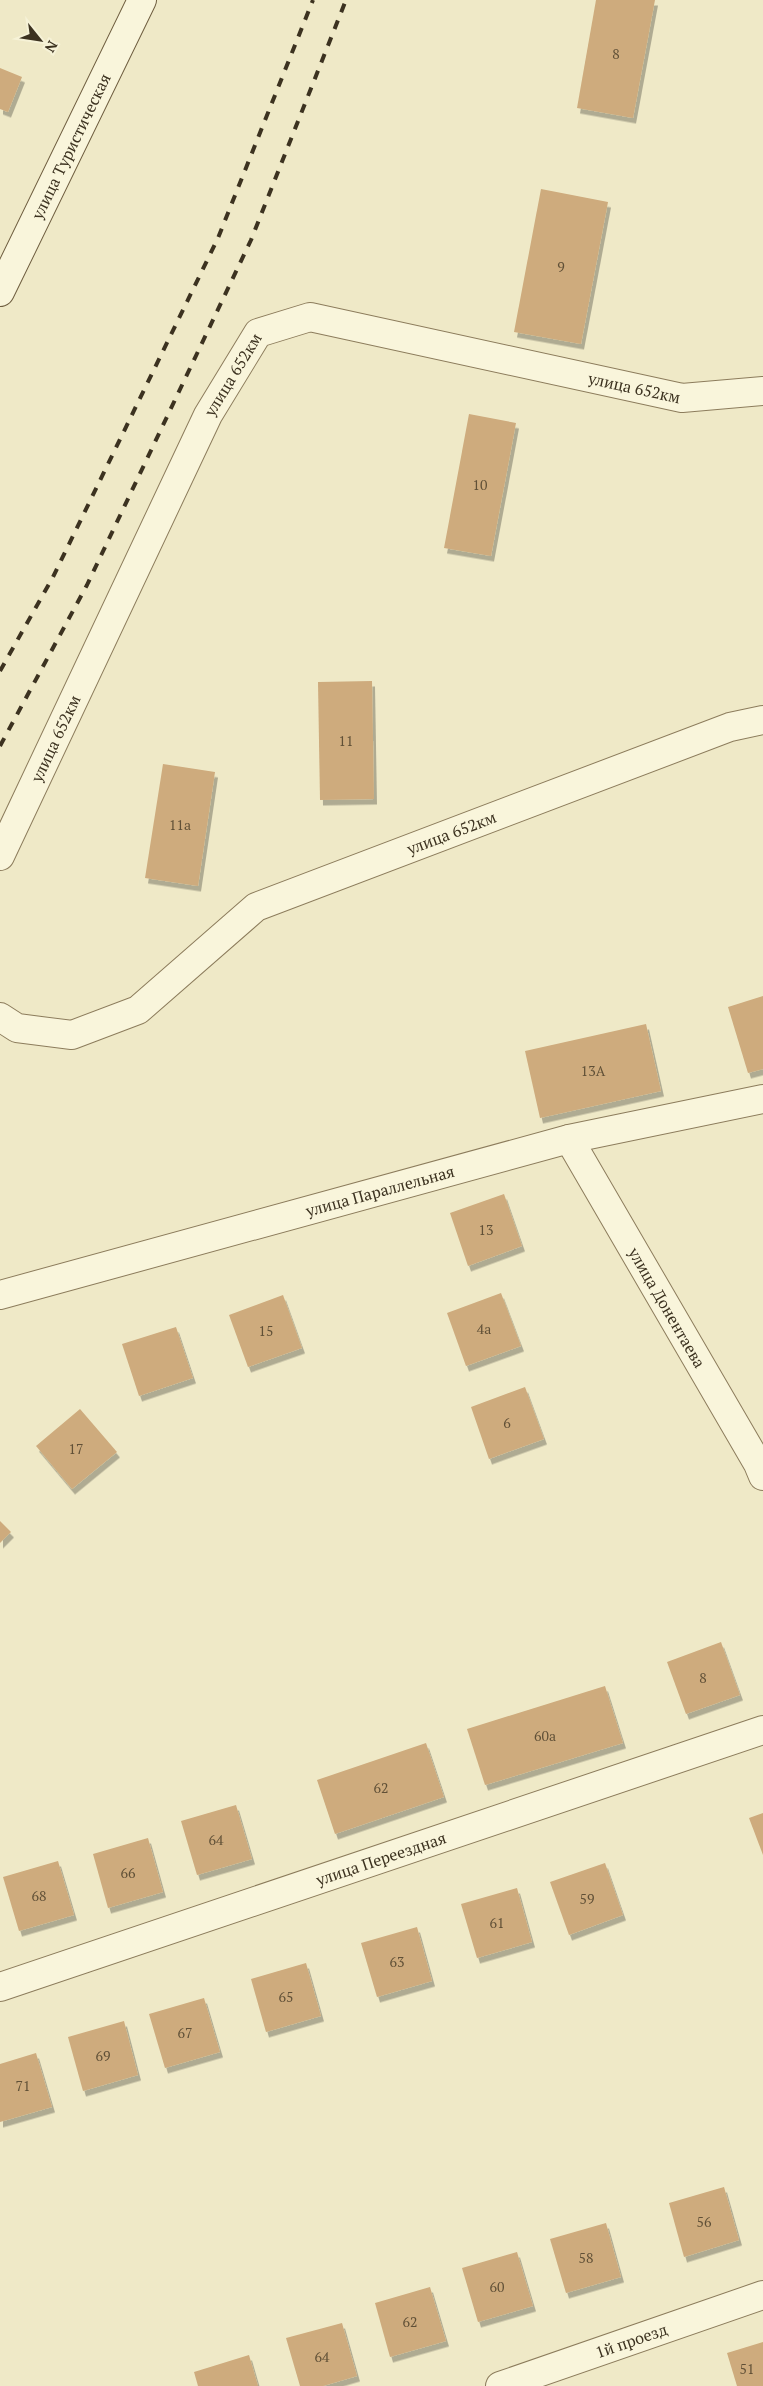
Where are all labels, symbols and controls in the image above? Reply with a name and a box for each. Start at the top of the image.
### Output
north arrow [15,15,65,65]
text: N [41,37,63,56]
house number: 8 [612,44,620,63]
street label: улица Туристическая [26,70,116,224]
house number: 9 [557,257,565,276]
street label: улица 652км [198,328,267,421]
street label: улица 652км [585,367,683,408]
house number: 10 [473,475,487,494]
street label: улица 652км [25,691,86,787]
house number: 11 [339,731,353,750]
street label: улица 652км [403,806,500,860]
house number: 11а [169,815,191,834]
house number: 13А [581,1061,606,1080]
street label: улица Параллельная [302,1160,457,1222]
house number: 13 [479,1220,493,1239]
street label: улица Донентаева [623,1242,711,1372]
house number: 4а [477,1319,491,1338]
house number: 15 [259,1321,273,1340]
house number: 6 [503,1413,511,1432]
house number: 17 [69,1439,83,1458]
house number: 8 [699,1668,707,1687]
house number: 60а [534,1726,556,1745]
house number: 62 [374,1778,388,1797]
street label: улица Переездная [312,1827,449,1891]
house number: 64 [209,1830,224,1849]
house number: 66 [121,1863,136,1882]
house number: 68 [32,1886,46,1905]
house number: 59 [580,1889,594,1908]
house number: 61 [490,1913,504,1932]
house number: 63 [390,1952,404,1971]
house number: 65 [279,1987,293,2006]
house number: 67 [178,2023,192,2042]
house number: 69 [96,2046,110,2065]
house number: 71 [16,2076,30,2095]
house number: 56 [697,2212,712,2231]
house number: 58 [579,2248,593,2267]
house number: 60 [490,2277,504,2296]
house number: 62 [403,2312,417,2331]
street label: 1й проезд [592,2318,670,2363]
house number: 64 [315,2347,330,2366]
house number: 51 [740,2359,754,2378]

